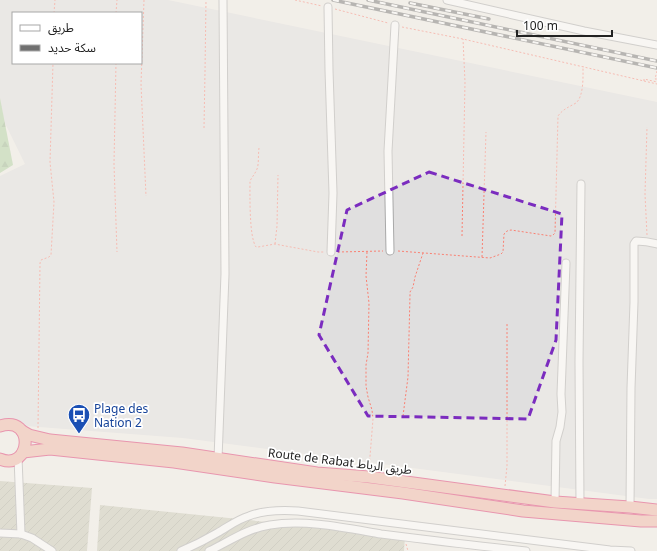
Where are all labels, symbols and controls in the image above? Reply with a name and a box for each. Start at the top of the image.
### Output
legend [12,12,142,64]
scale bar [517,12,612,38]
text: 100 m [523,17,558,34]
text: طريق [48,19,74,36]
text: سكة حديد [48,39,96,56]
place label: Plage des Nation 2 [94,400,149,431]
bus stop icon: Plage des Nation 2 [66,402,92,435]
street label: Route de Rabat طريق الرباط [267,444,413,478]

